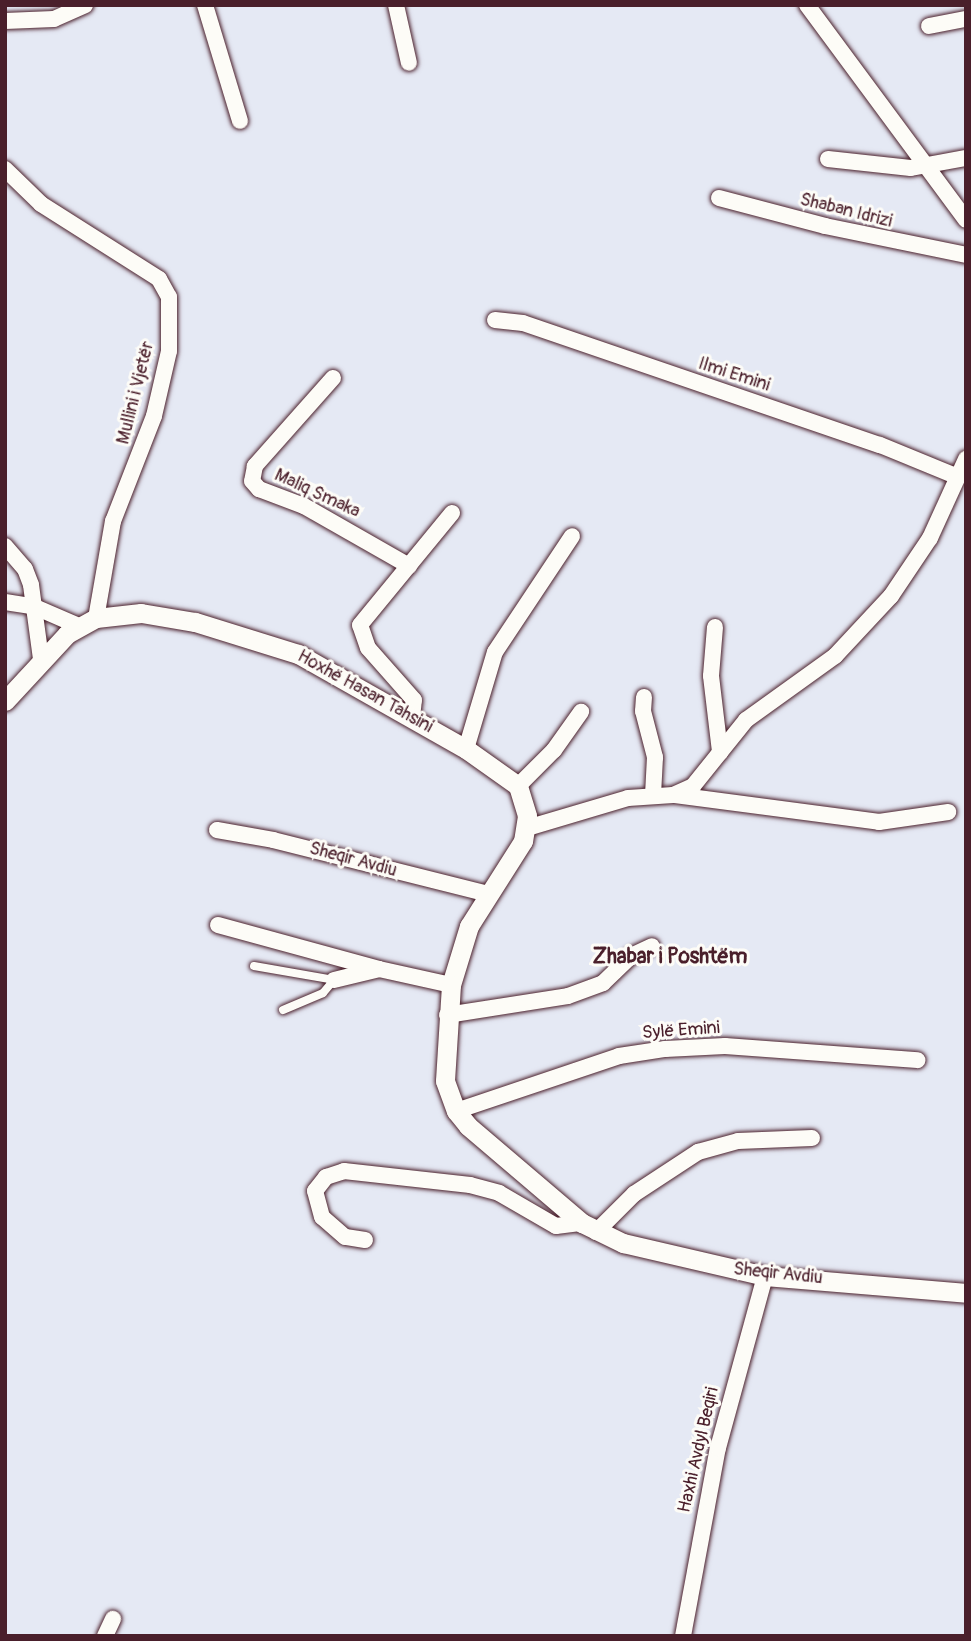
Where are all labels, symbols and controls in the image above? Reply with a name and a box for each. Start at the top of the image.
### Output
street label: Shaban Idrizi [798,189,894,233]
street label: Mullini i Vjetër [113,339,159,447]
street label: Ilmi Emini [695,353,773,397]
street label: Maliq Smaka [271,465,363,523]
street label: Hoxhë Hasan Tahsini [293,646,437,738]
street label: Sheqir Avdiu [307,838,399,882]
district label: Zhabar i Poshtëm [593,944,747,970]
street label: Sylë Emini [641,1018,721,1044]
street label: Sheqir Avdiu [732,1259,824,1289]
street label: Haxhi Avdyl Beqiri [674,1385,724,1515]

